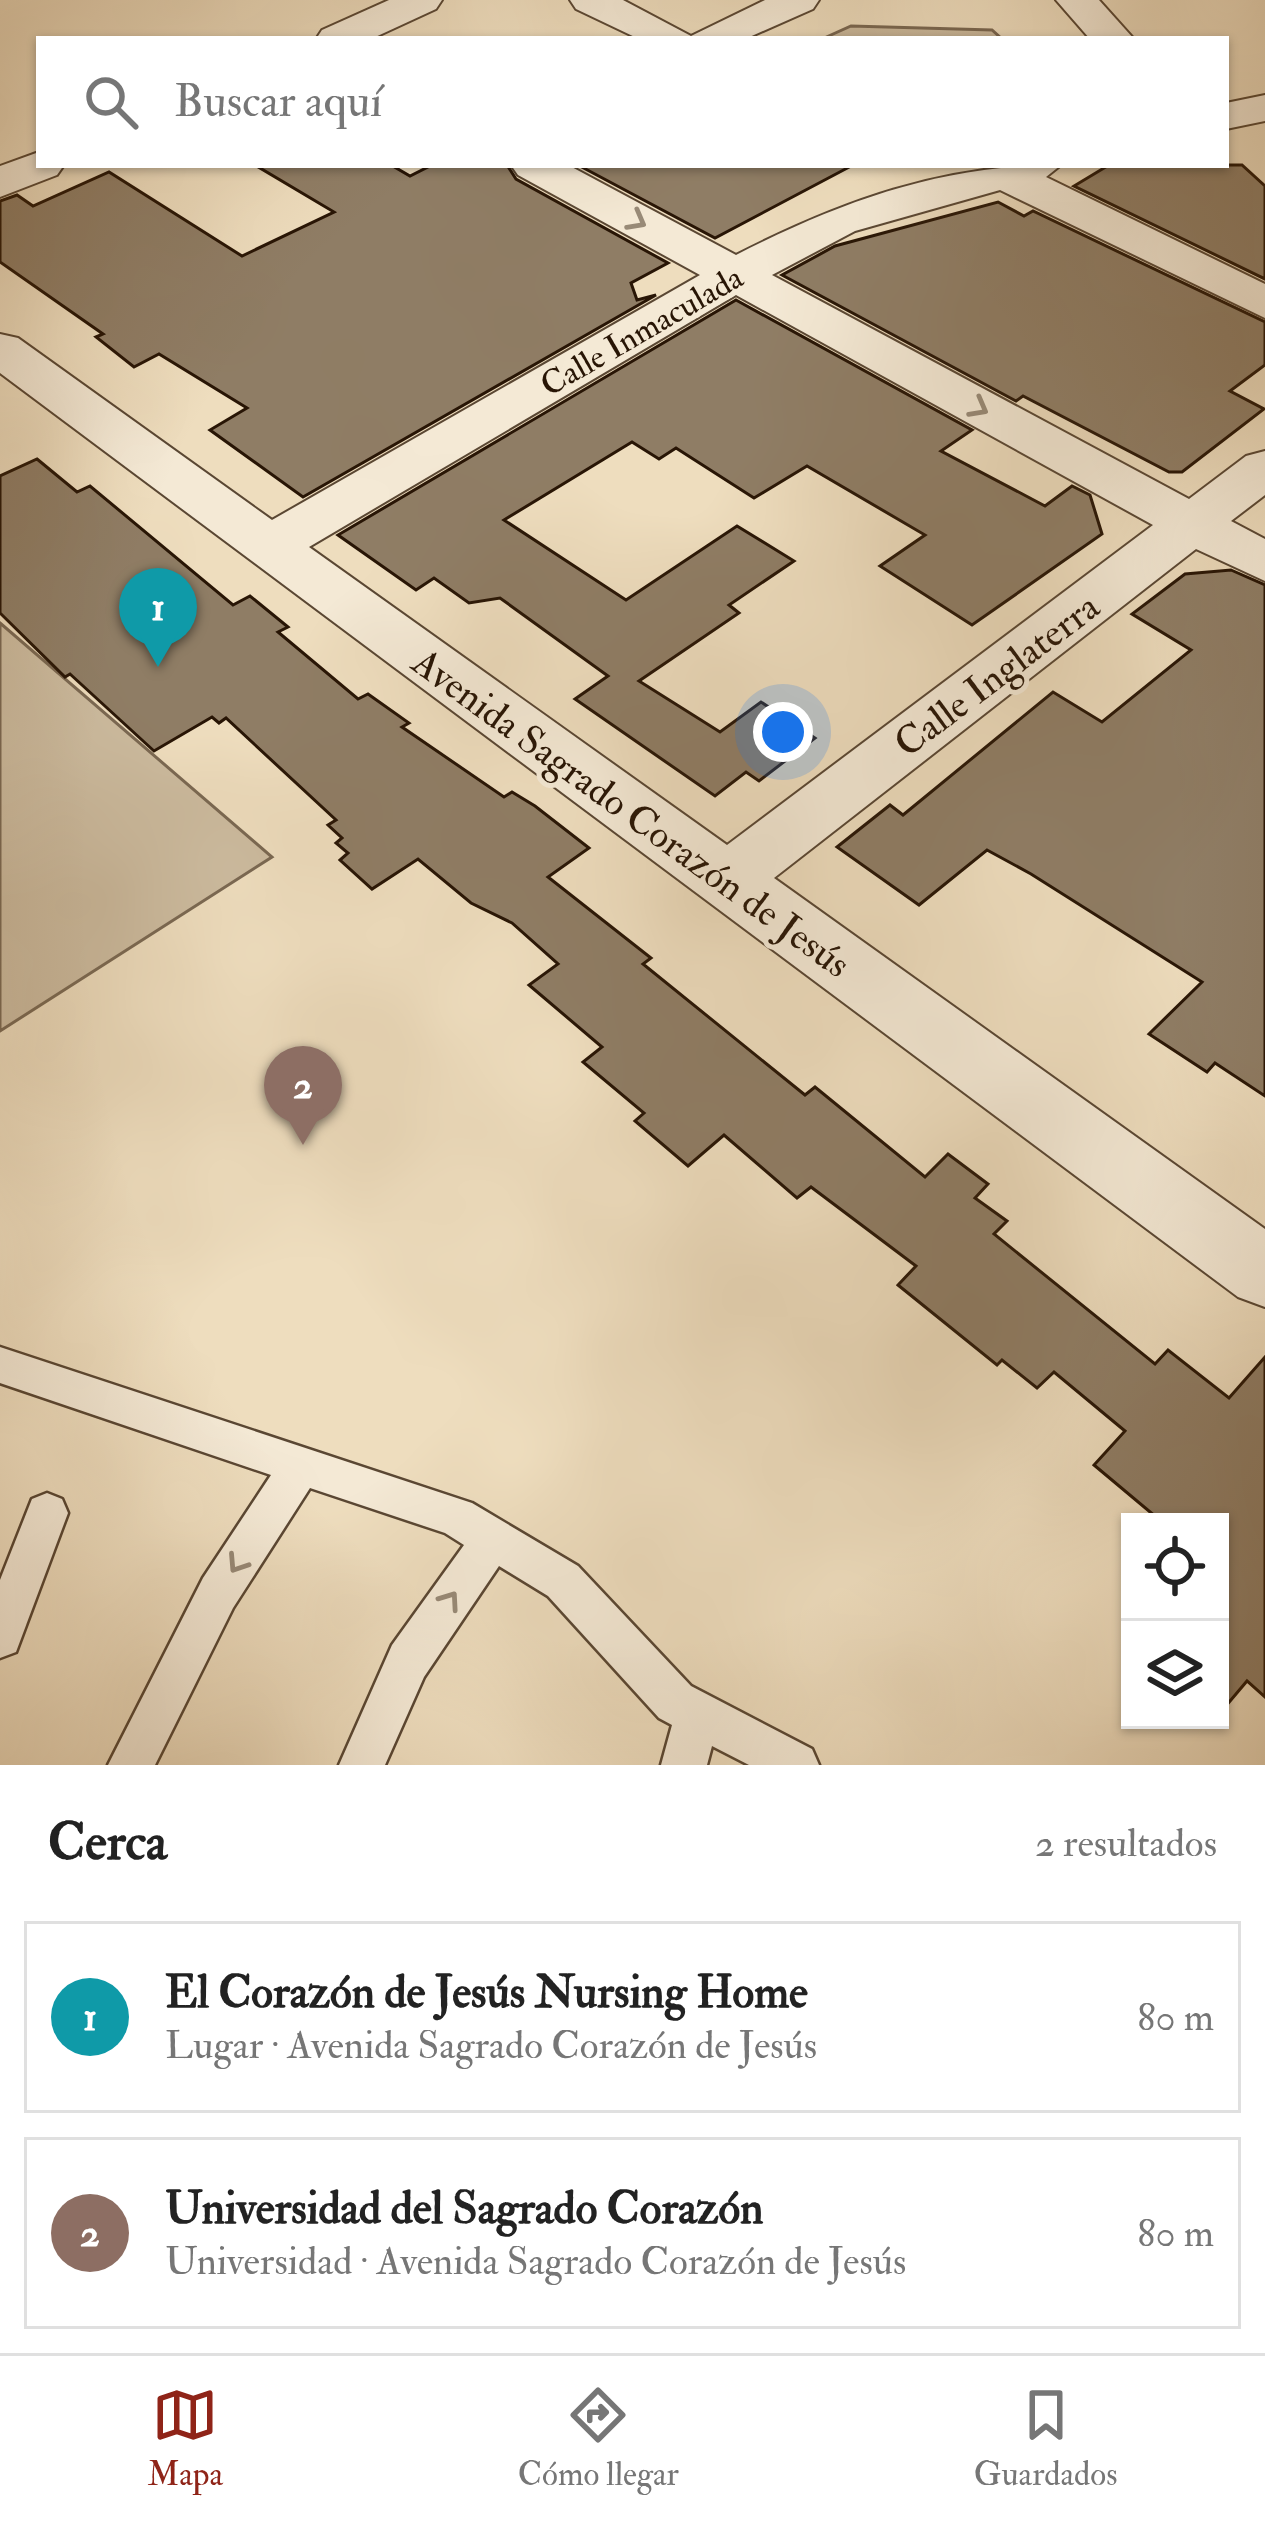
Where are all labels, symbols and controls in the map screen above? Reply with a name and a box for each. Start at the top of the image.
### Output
search box [36,36,1229,168]
icon: search [78,69,144,135]
text: Buscar aquí [174,74,382,130]
one-way arrow [624,207,645,230]
street label: Calle Inmaculada [533,257,751,406]
one-way arrow [967,394,988,417]
pin: 1 [119,568,197,667]
street label: Calle Inglaterra [885,582,1110,768]
street label: Avenida Sagrado Corazón de Jesús [402,637,860,989]
your location [753,702,813,762]
pin: 2 [264,1046,342,1145]
map controls [1121,1513,1229,1729]
button: locate [1121,1513,1229,1621]
one-way arrow [229,1551,252,1573]
one-way arrow [436,1591,458,1613]
button: layers [1121,1621,1229,1729]
text: Cerca [48,1811,167,1875]
text: 2 resultados [1035,1819,1217,1868]
text: El Corazón de Jesús Nursing Home [165,1965,808,2021]
text: 1 [83,1993,97,2042]
text: 80 m [1137,1993,1214,2042]
text: Lugar · Avenida Sagrado Corazón de Jesús [165,2021,817,2070]
text: Universidad del Sagrado Corazón [165,2181,763,2237]
text: 2 [80,2209,100,2258]
text: 80 m [1137,2209,1214,2258]
text: Universidad · Avenida Sagrado Corazón de Jesús [165,2237,906,2286]
tab: Mapa [147,2382,223,2495]
tab: Cómo llegar [518,2382,679,2495]
tab: Guardados [974,2382,1118,2495]

